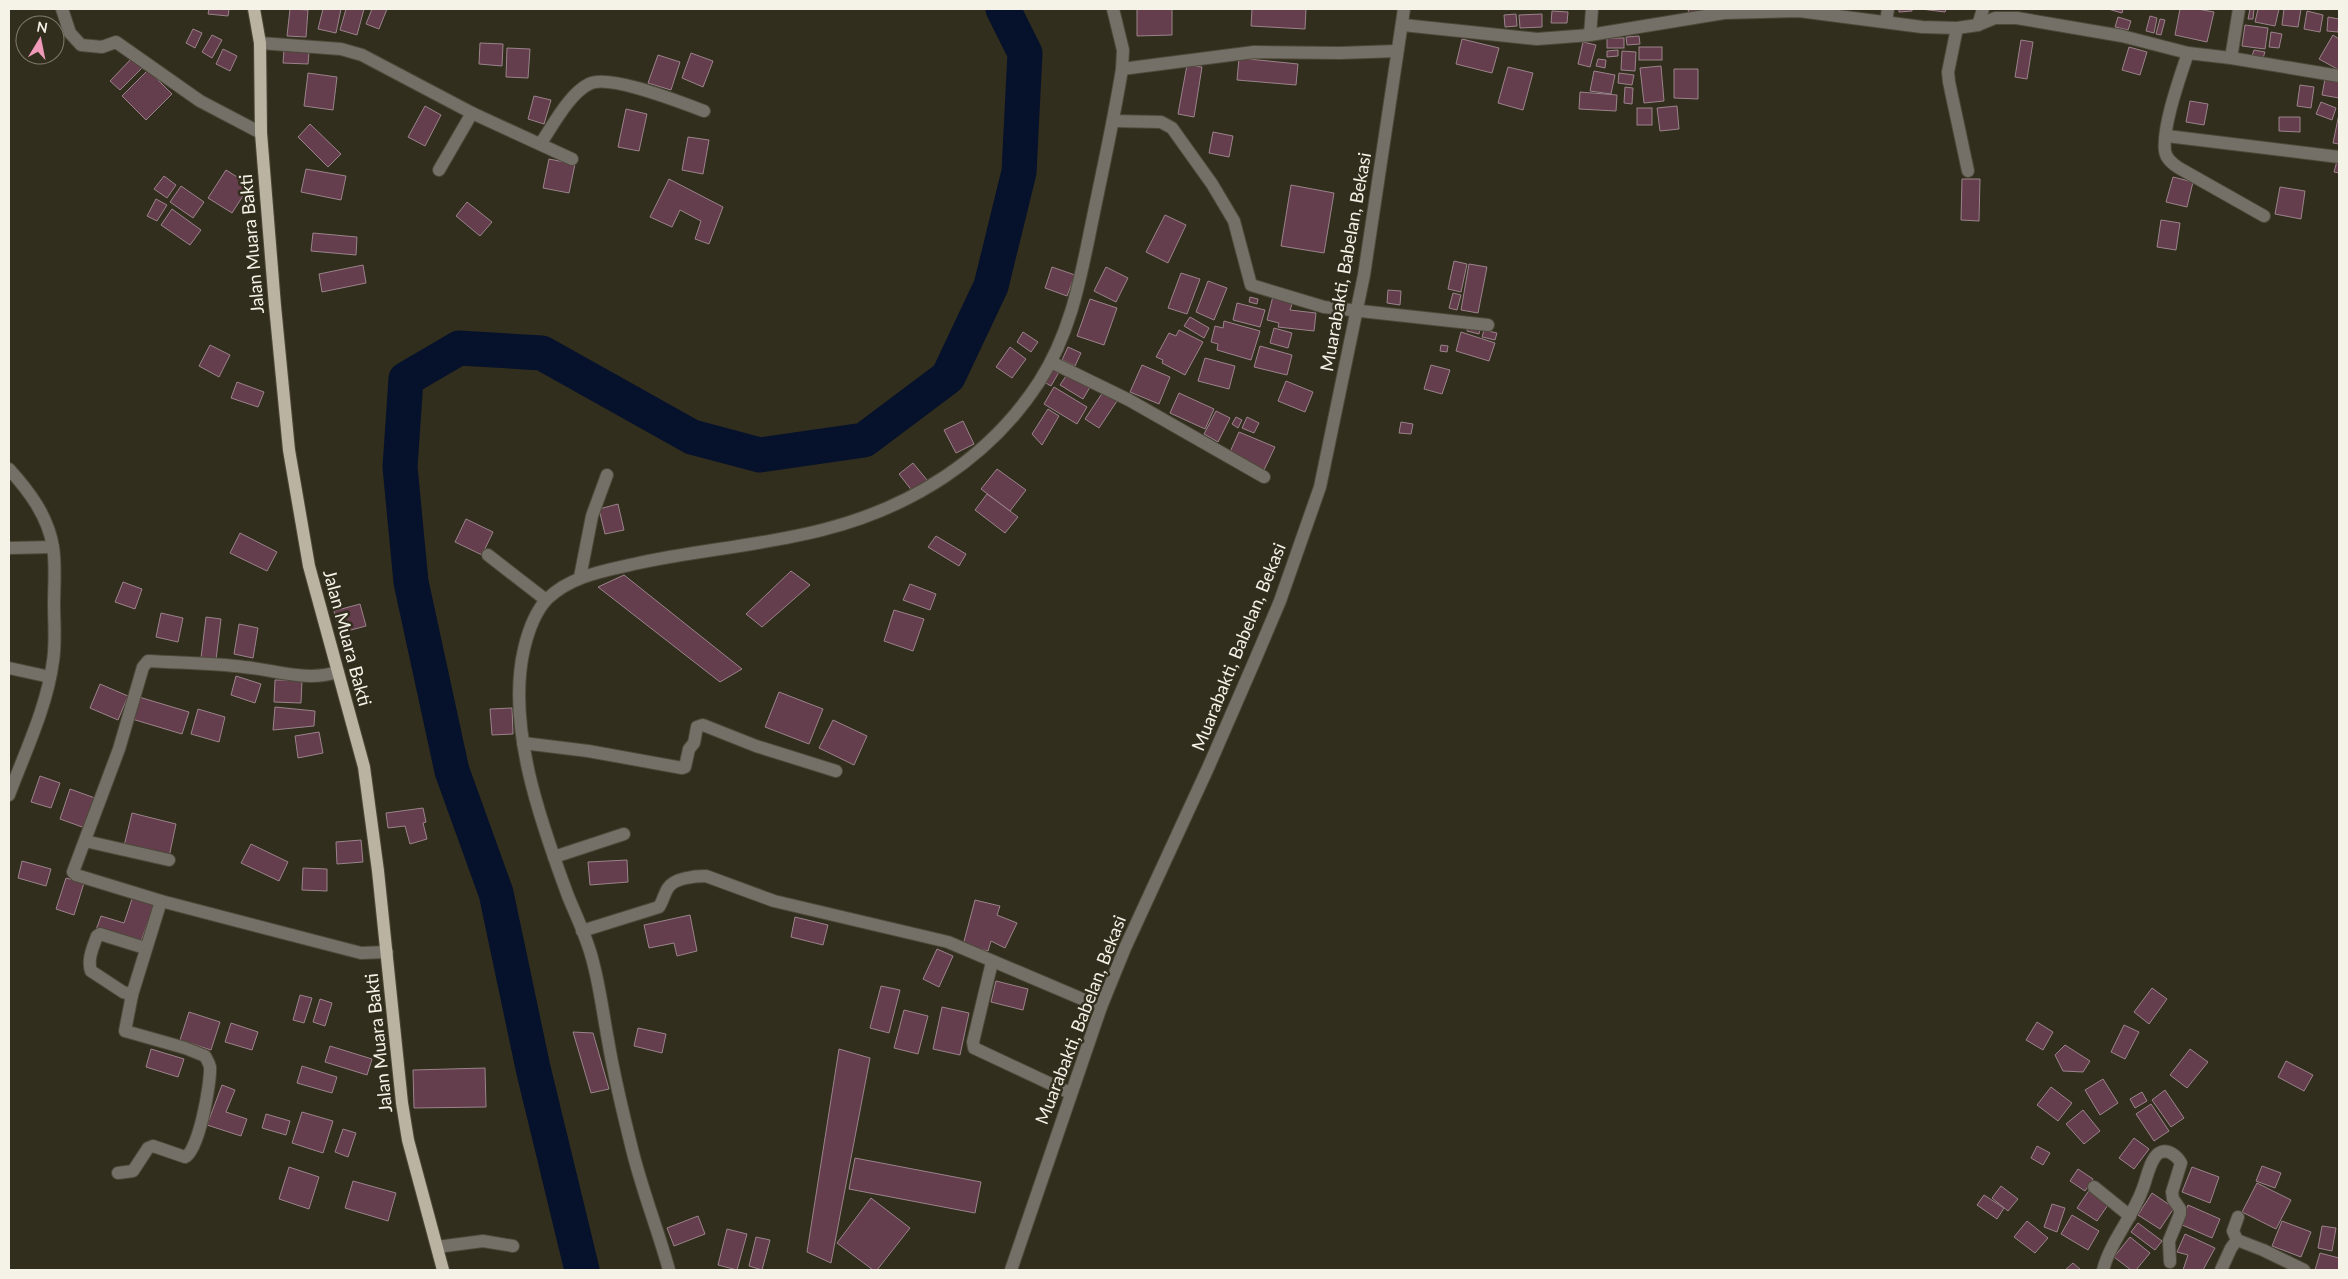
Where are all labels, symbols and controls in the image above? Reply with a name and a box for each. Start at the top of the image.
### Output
north arrow [15,15,65,65]
text: N [36,17,49,36]
street label: Muarabakti, Babelan, Bekasi [1315,151,1375,373]
street label: Jalan Muara Bakti [234,173,268,315]
street label: Muarabakti, Babelan, Bekasi [1186,540,1290,754]
street label: Jalan Muara Bakti [319,567,377,708]
street label: Muarabakti, Babelan, Bekasi [1030,912,1130,1127]
street label: Jalan Muara Bakti [360,972,396,1114]

